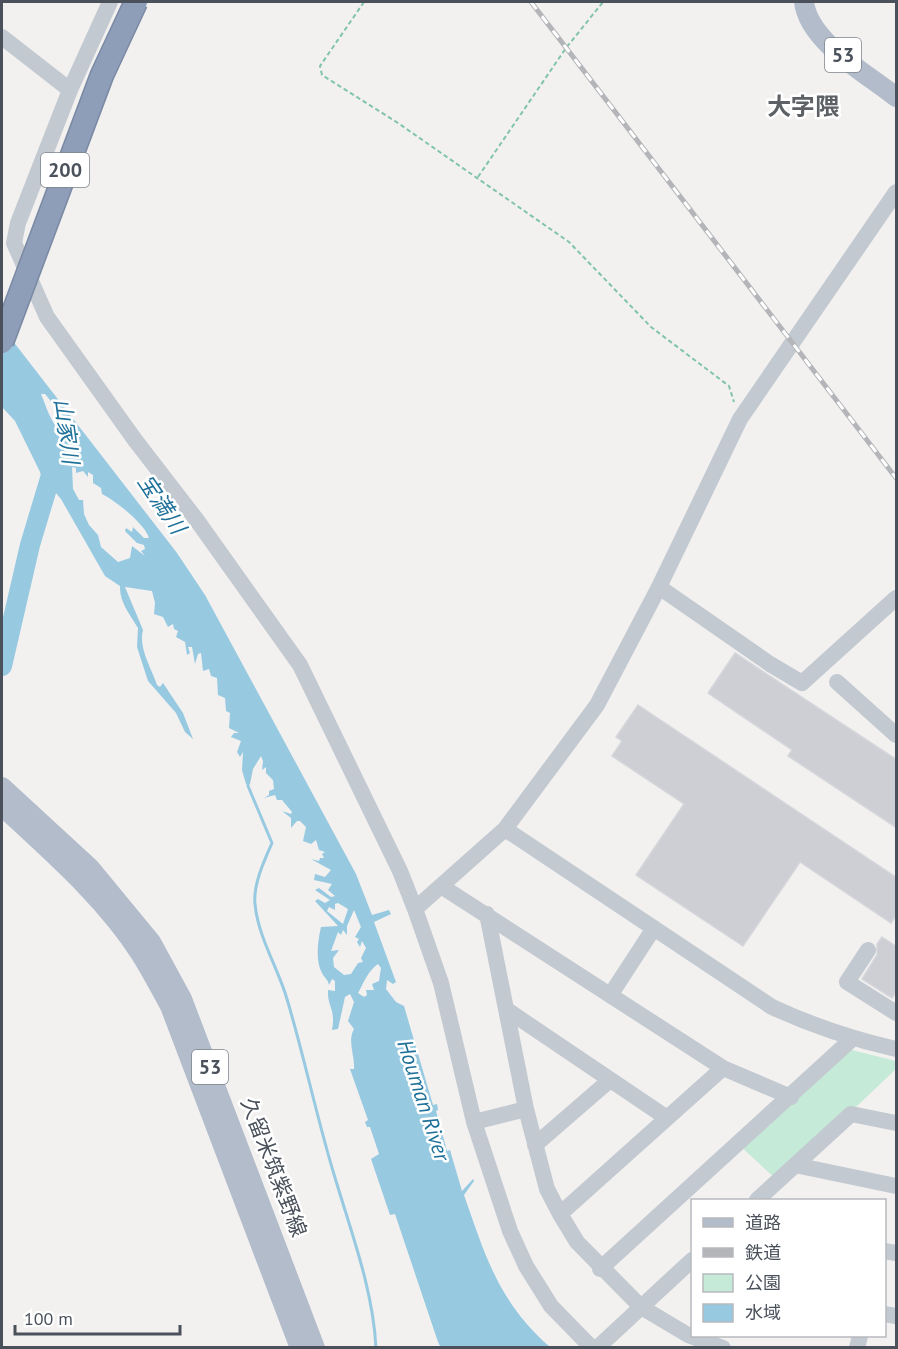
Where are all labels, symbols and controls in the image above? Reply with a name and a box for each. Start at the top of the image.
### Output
road number: 53 [825,38,861,72]
district label: 大字隈 [767,91,839,122]
road number: 200 [41,153,89,187]
water label: 山家川 [49,396,86,468]
water label: 宝満川 [132,469,193,541]
water label: Houman River [391,1036,457,1166]
road number: 53 [192,1050,228,1084]
street label: 久留米筑紫野線 [235,1094,313,1240]
legend [691,1199,886,1337]
text: 道路 [745,1211,781,1234]
text: 鉄道 [745,1241,781,1264]
text: 公園 [745,1271,781,1294]
scale bar [15,1298,180,1336]
text: 水域 [745,1301,781,1324]
text: 100 m [24,1307,73,1330]

